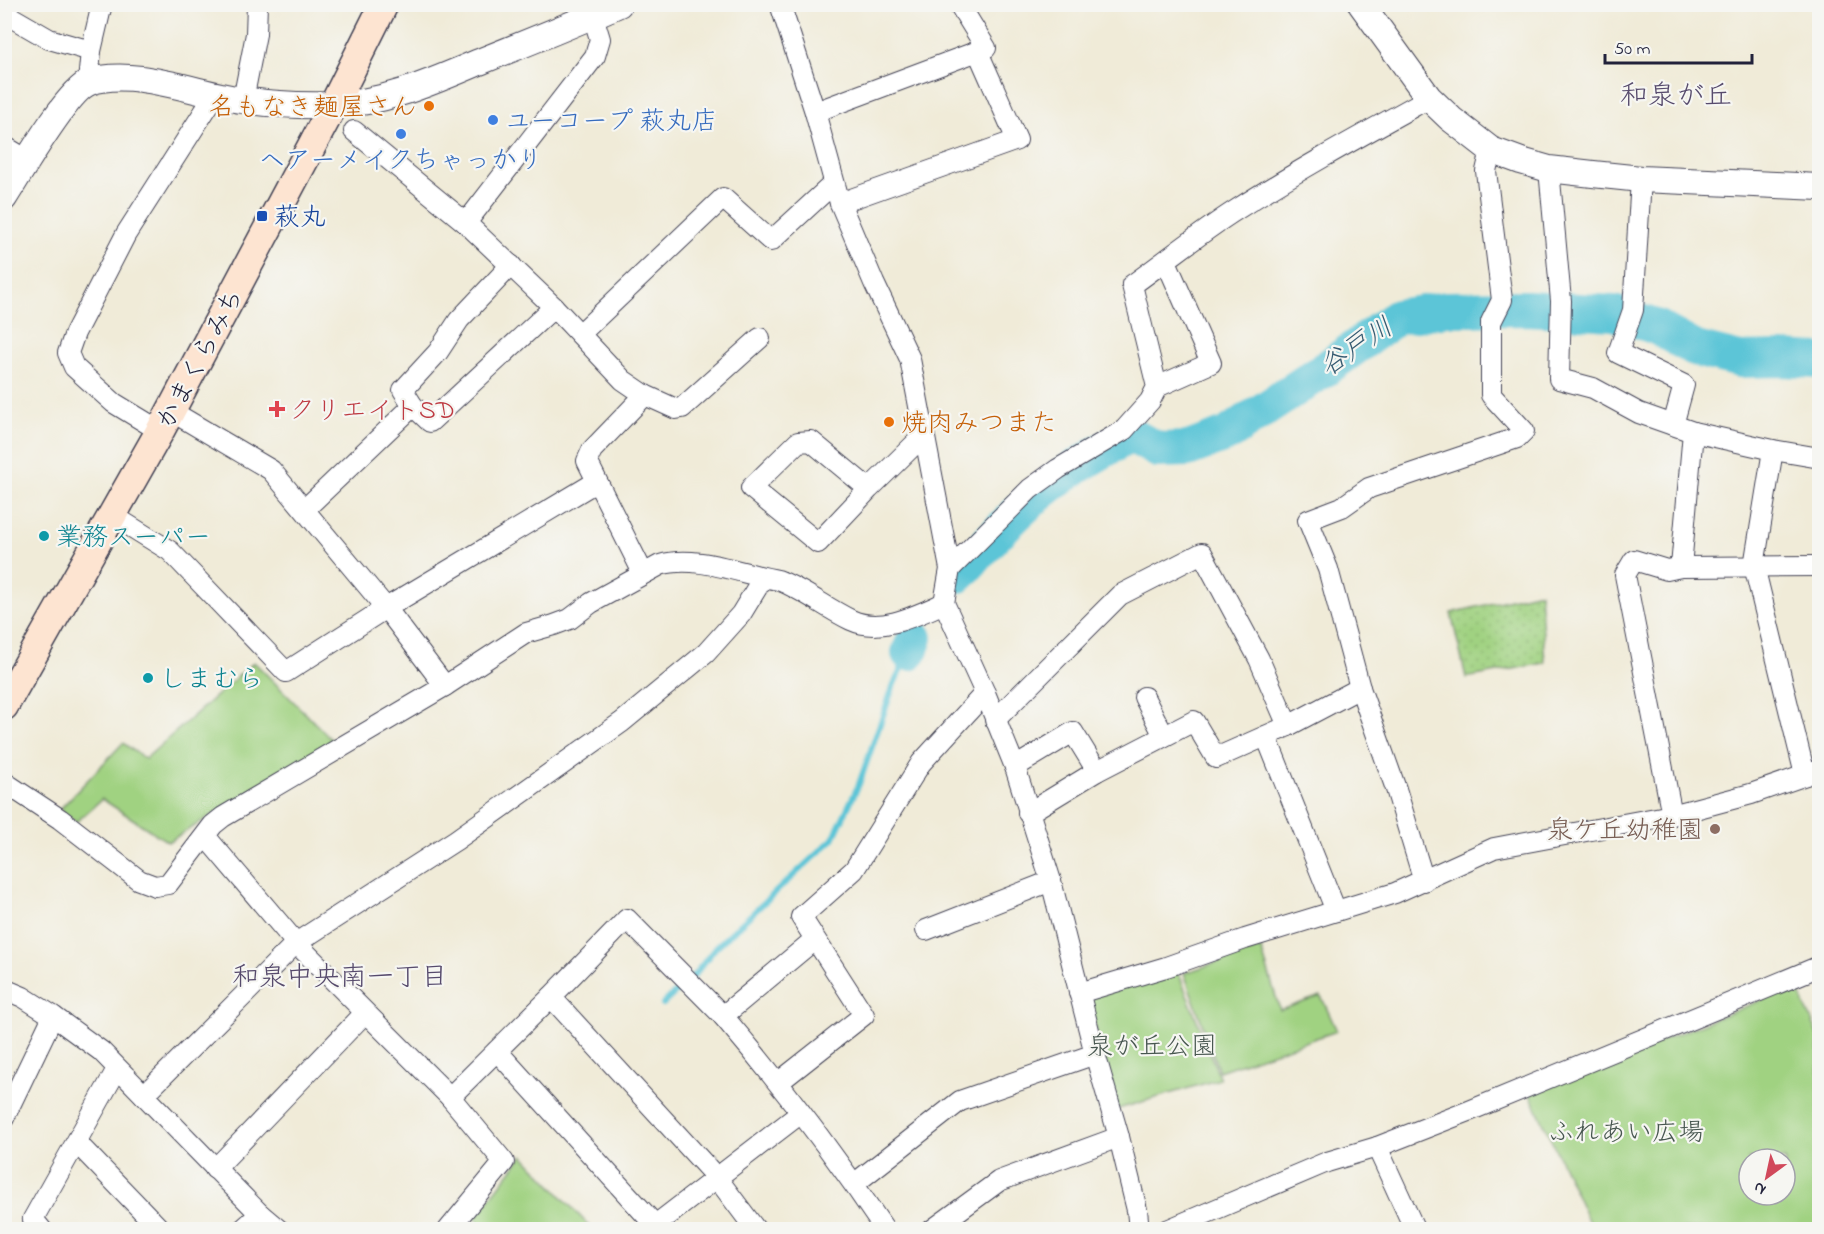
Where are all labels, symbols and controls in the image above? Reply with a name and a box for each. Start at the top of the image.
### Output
scale bar [1605,27,1752,65]
text: 50 m [1614,37,1651,63]
district label: 和泉が丘 [1620,77,1732,118]
place label: 名もなき麺屋さん [209,90,417,128]
marker: 名もなき麺屋さん [422,99,436,113]
place label: ユーコープ 萩丸店 [505,104,717,142]
marker: ユーコープ 萩丸店 [486,113,500,127]
marker: ヘアーメイクちゃっかり [394,127,408,141]
place label: ヘアーメイクちゃっかり [259,143,543,181]
place label: 萩丸 [274,200,326,238]
marker: 萩丸 [255,209,269,223]
street label: かまくらみち [148,282,255,437]
water label: 谷戸川 [1313,309,1402,387]
place label: クリエイトSD [289,393,455,431]
marker: クリエイトSD [270,402,284,416]
place label: 焼肉みつまた [901,406,1057,444]
marker: 焼肉みつまた [882,415,896,429]
place label: 業務スーパー [56,520,211,558]
marker: 業務スーパー [37,529,51,543]
place label: しまむら [160,662,264,700]
marker: しまむら [141,671,155,685]
place label: 泉ケ丘幼稚園 [1547,813,1703,851]
marker: 泉ケ丘幼稚園 [1708,822,1722,836]
district label: 和泉中央南一丁目 [232,959,448,998]
park label: 泉が丘公園 [1087,1029,1217,1067]
park label: ふれあい広場 [1548,1115,1704,1153]
north arrow [1737,1147,1797,1207]
text: N [1749,1175,1771,1201]

